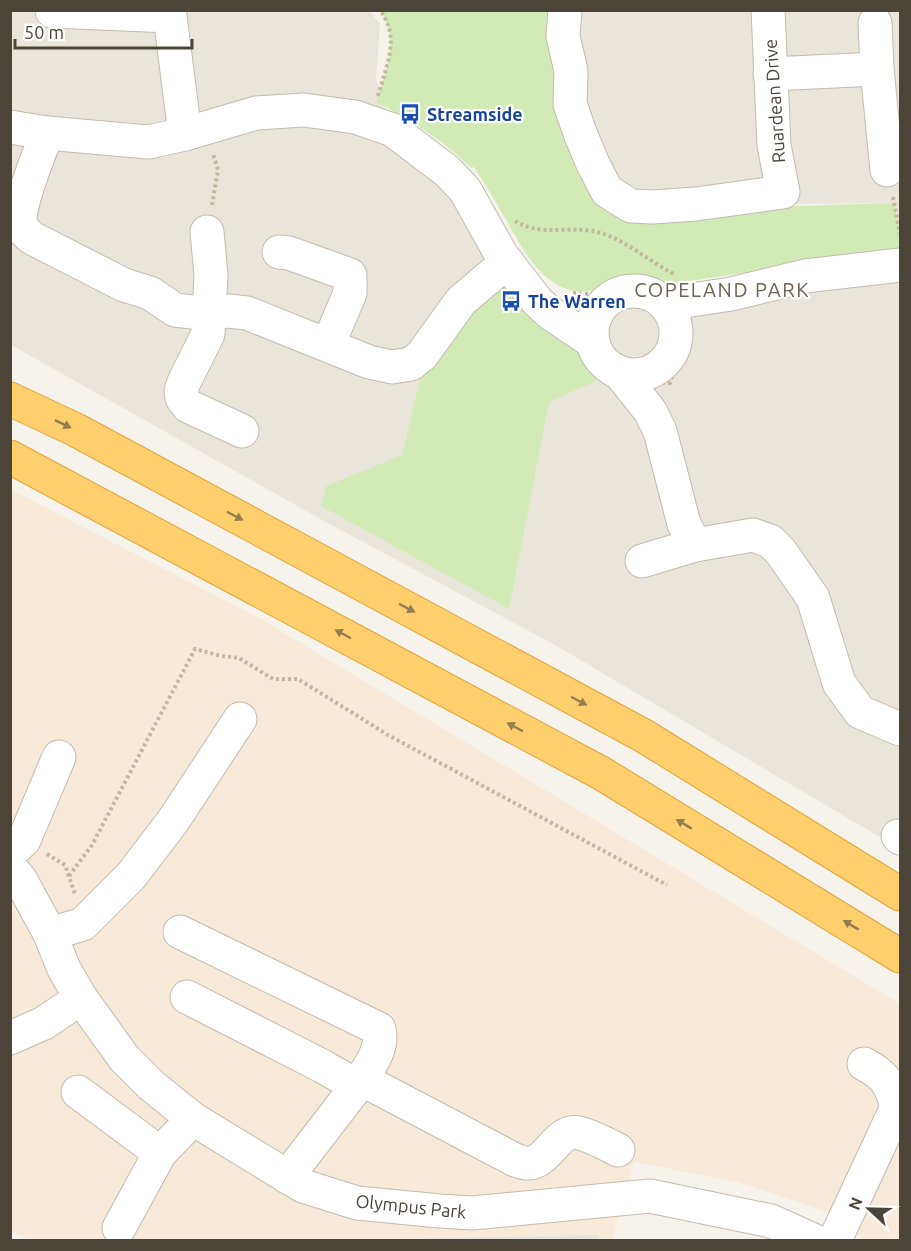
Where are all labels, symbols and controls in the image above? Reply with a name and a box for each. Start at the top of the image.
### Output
scale bar [15,12,192,50]
text: 50 m [24,22,64,42]
street label: Ruardean Drive [760,38,788,164]
bus stop icon: Streamside [398,102,422,126]
place label: Streamside [427,104,523,124]
district label: COPELAND PARK [634,278,810,301]
bus stop icon: The Warren [499,289,523,313]
place label: The Warren [528,291,626,311]
one-way arrow [55,419,72,428]
one-way arrow [227,511,244,521]
one-way arrow [399,603,416,613]
one-way arrow [334,629,351,639]
one-way arrow [570,696,587,706]
one-way arrow [506,722,523,732]
one-way arrow [676,818,692,829]
one-way arrow [843,920,859,931]
north arrow [839,1179,899,1239]
street label: Olympus Park [355,1190,467,1222]
text: N [845,1194,866,1212]

